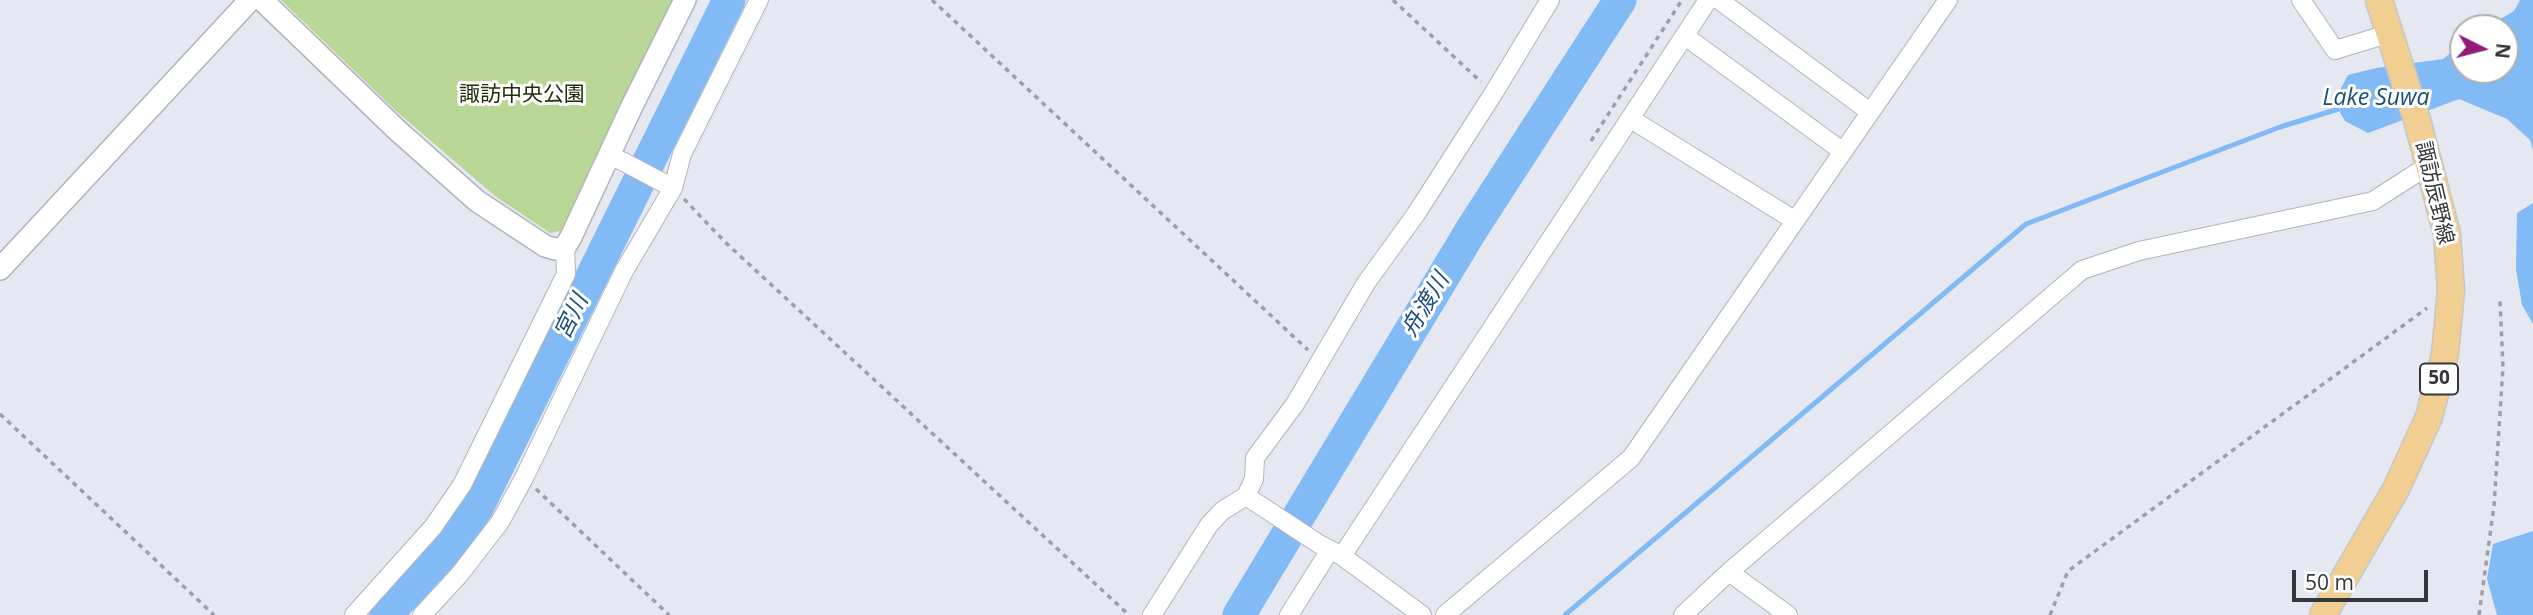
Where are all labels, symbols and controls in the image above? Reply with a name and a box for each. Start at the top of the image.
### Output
north arrow [2449,14,2519,84]
text: N [2489,42,2517,60]
park label: 諏訪中央公園 [459,82,585,108]
water label: Lake Suwa [2322,84,2430,112]
street label: 諏訪辰野線 [2410,139,2458,247]
water label: 舟渡川 [1396,268,1456,342]
water label: 宮川 [550,290,594,344]
road number: 50 [2420,364,2458,394]
scale bar [2295,556,2432,600]
text: 50 m [2305,568,2354,596]

